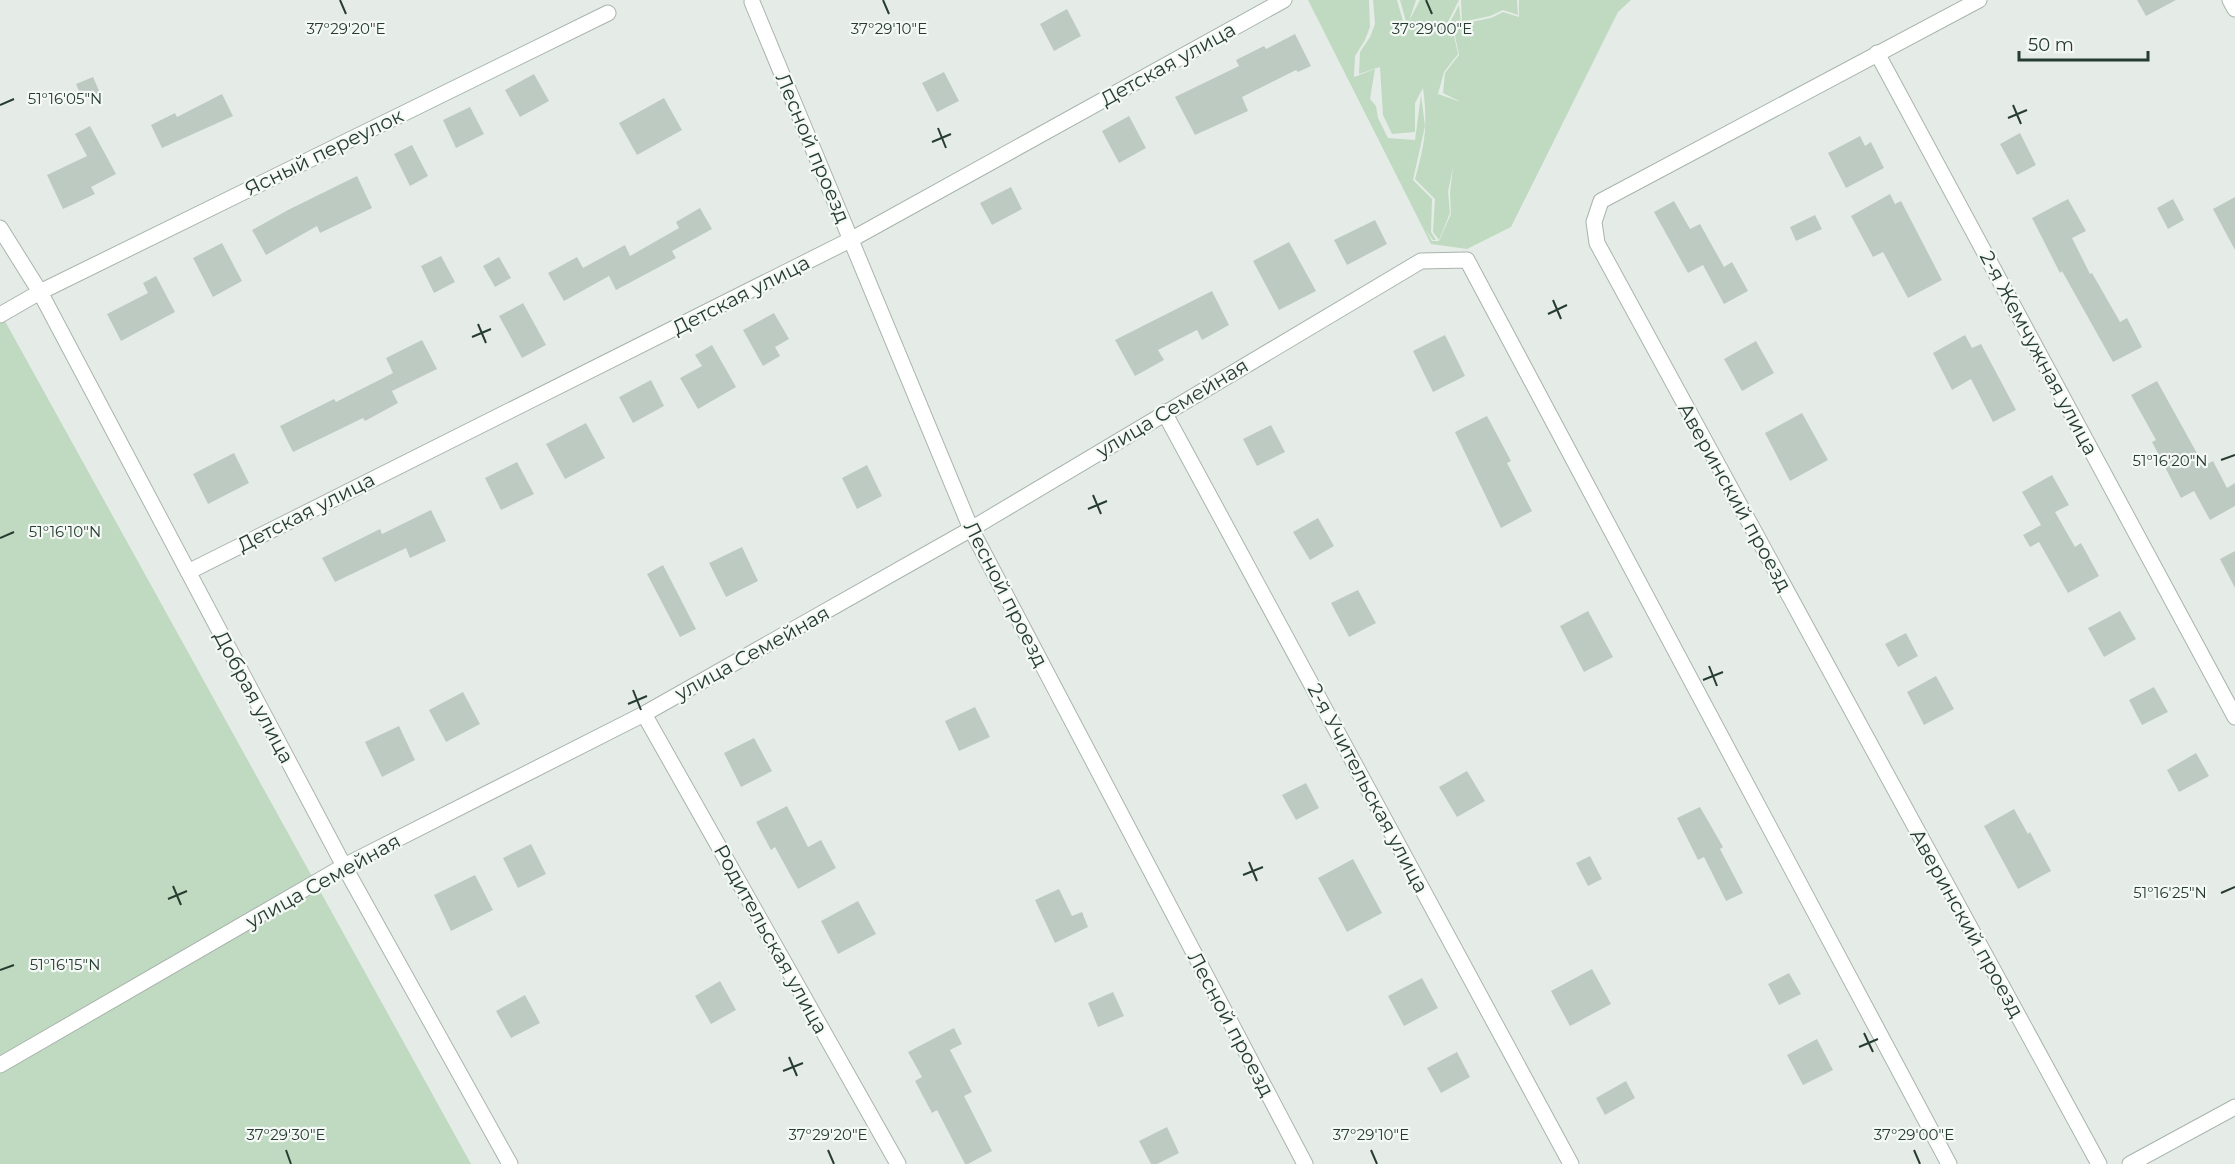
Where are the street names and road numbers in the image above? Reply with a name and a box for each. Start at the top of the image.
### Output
street label: Детская улица [1096,17,1240,111]
street label: Лесной проезд [771,69,855,227]
street label: Ясный переулок [241,103,408,201]
street label: 2-я Жемчужная улица [1975,247,2103,459]
street label: Детская улица [668,250,814,340]
street label: улица Семейная [1091,353,1252,463]
street label: Аверинский проезд [1673,398,1797,596]
street label: Детская улица [233,467,379,557]
street label: Лесной проезд [959,517,1053,671]
street label: улица Семейная [670,601,834,706]
street label: Добрая улица [209,627,299,767]
street label: 2-я Учительская улица [1303,679,1433,897]
street label: Аверинский проезд [1905,824,2029,1022]
street label: улица Семейная [241,829,405,934]
street label: Родительская улица [709,840,833,1038]
street label: Лесной проезд [1183,947,1279,1101]

